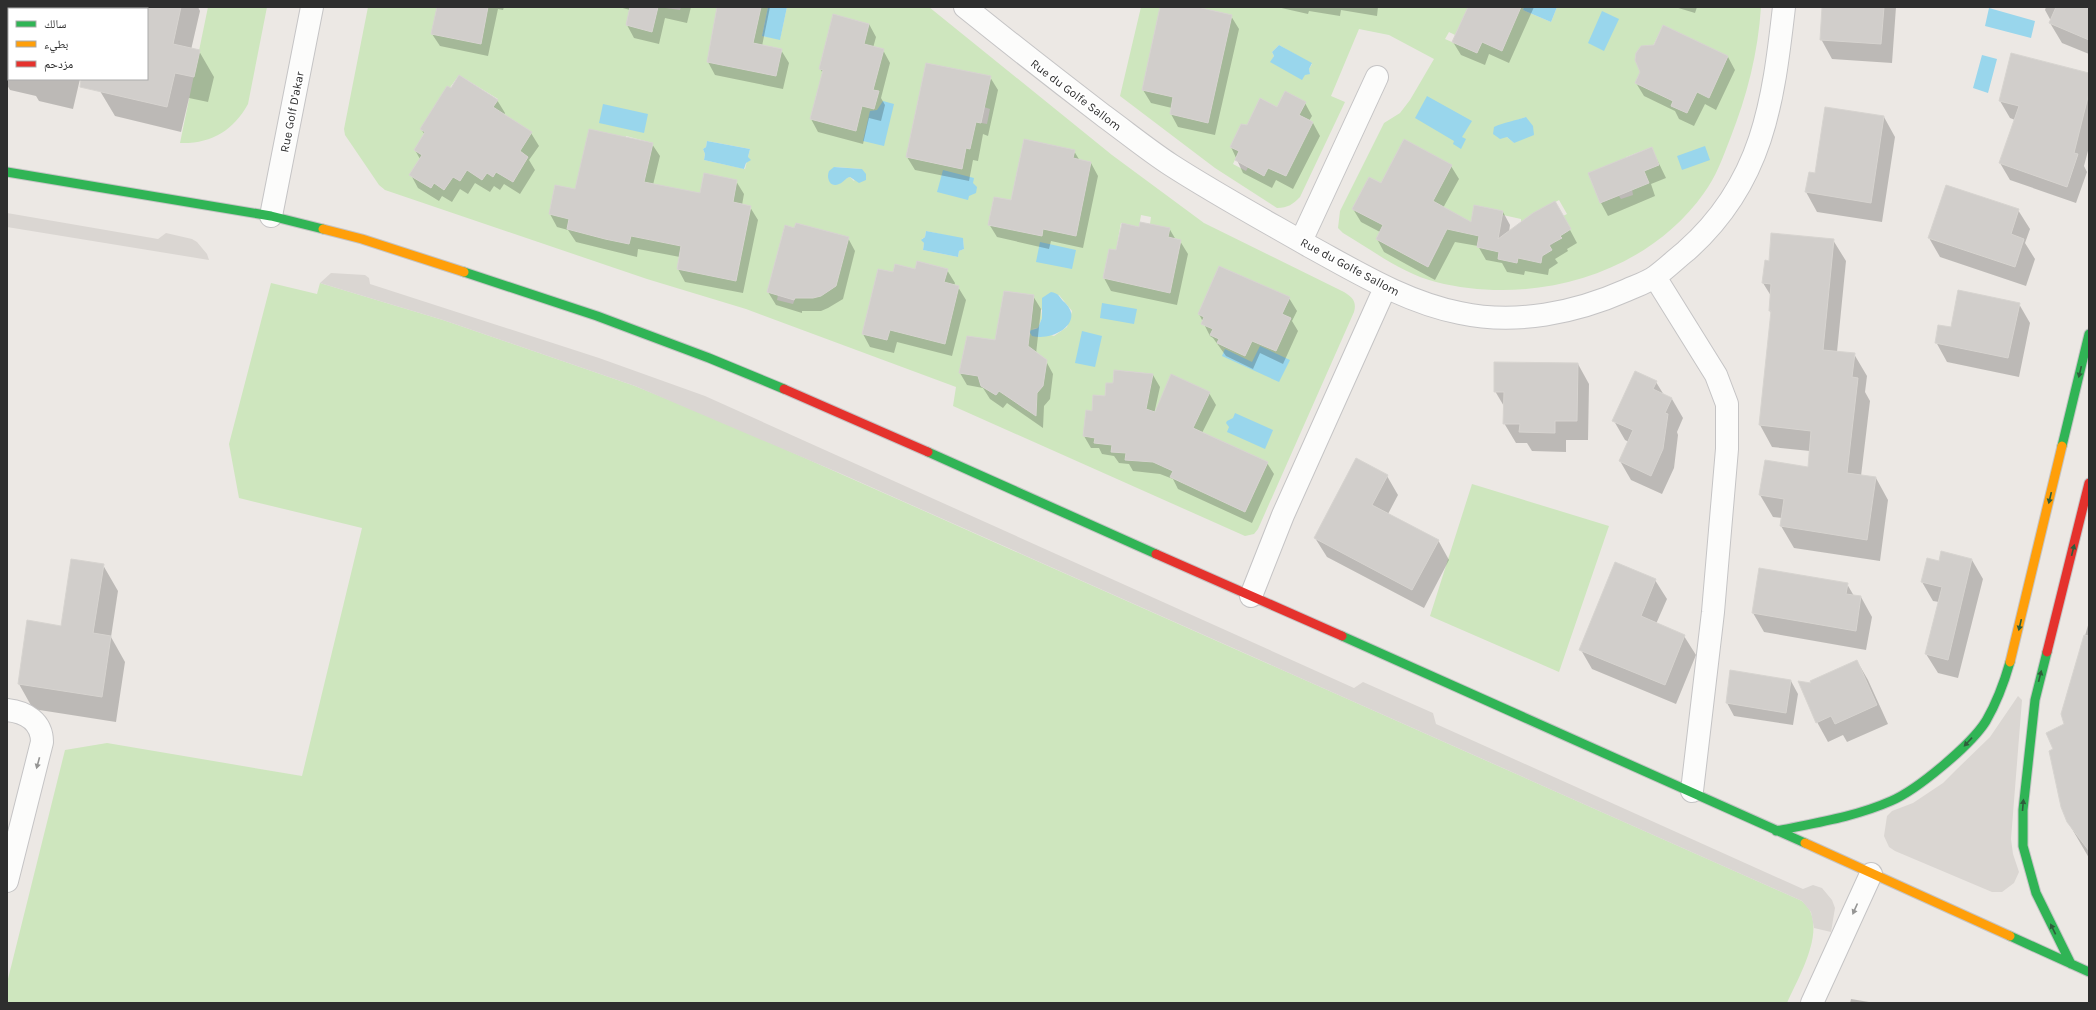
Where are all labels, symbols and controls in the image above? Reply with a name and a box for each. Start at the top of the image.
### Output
legend [8,8,148,80]
text: سالك [44,17,66,31]
text: بطيء [44,37,68,54]
street label: Rue du Golfe Sallom [1028,56,1124,134]
text: مزدحم [44,57,73,72]
street label: Rue Golf D'akar [277,70,307,154]
street label: Rue du Golfe Sallom [1298,235,1402,299]
one-way arrow [2077,366,2083,378]
one-way arrow [2047,493,2053,505]
one-way arrow [2070,544,2076,556]
one-way arrow [2017,619,2023,631]
one-way arrow [2038,670,2044,682]
one-way arrow [1963,737,1973,747]
one-way arrow [35,757,41,769]
one-way arrow [2020,799,2027,811]
one-way arrow [1852,904,1858,915]
one-way arrow [2050,923,2056,935]

